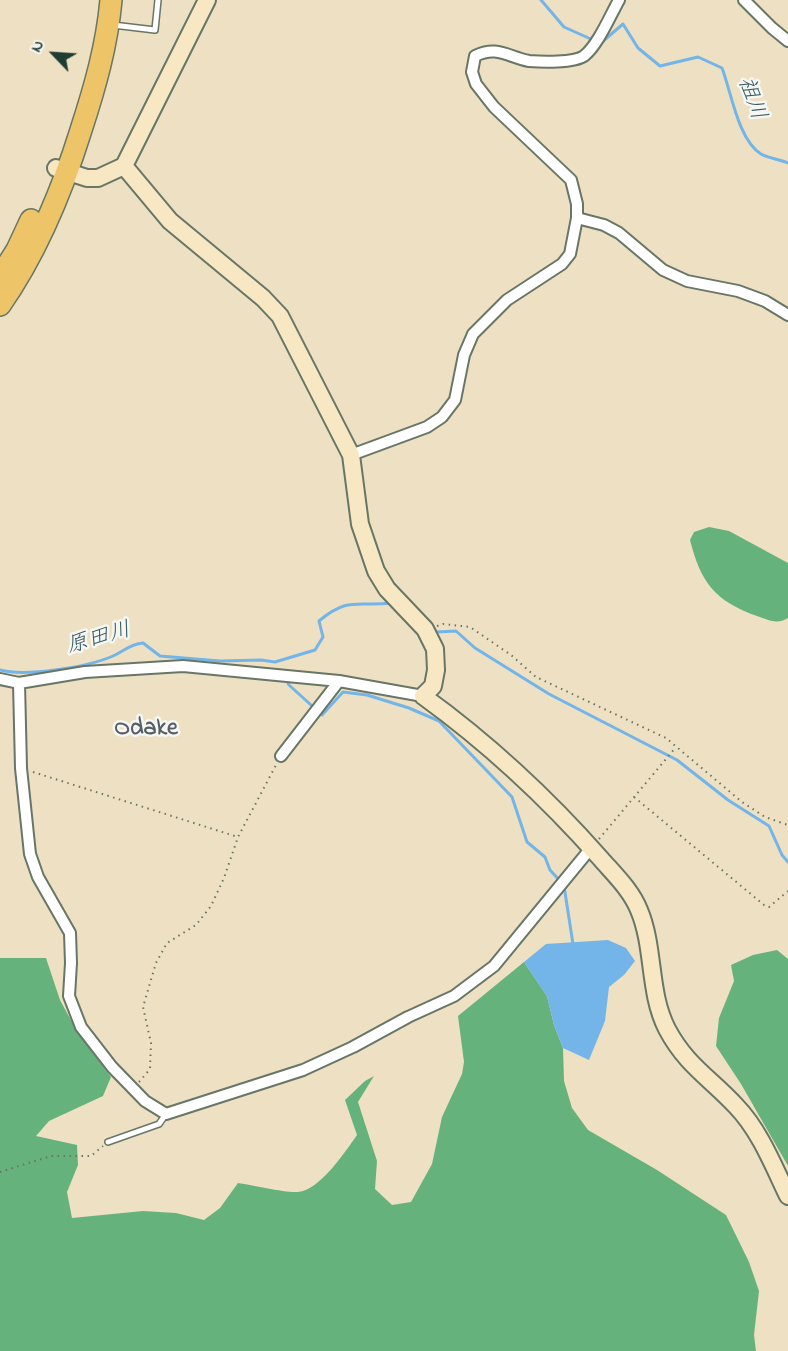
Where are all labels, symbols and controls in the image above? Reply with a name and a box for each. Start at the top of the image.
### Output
north arrow [24,24,84,84]
text: N [25,36,51,56]
water label: 祖川 [730,74,770,124]
water label: 原田川 [64,618,134,662]
district label: Odake [114,716,178,744]

